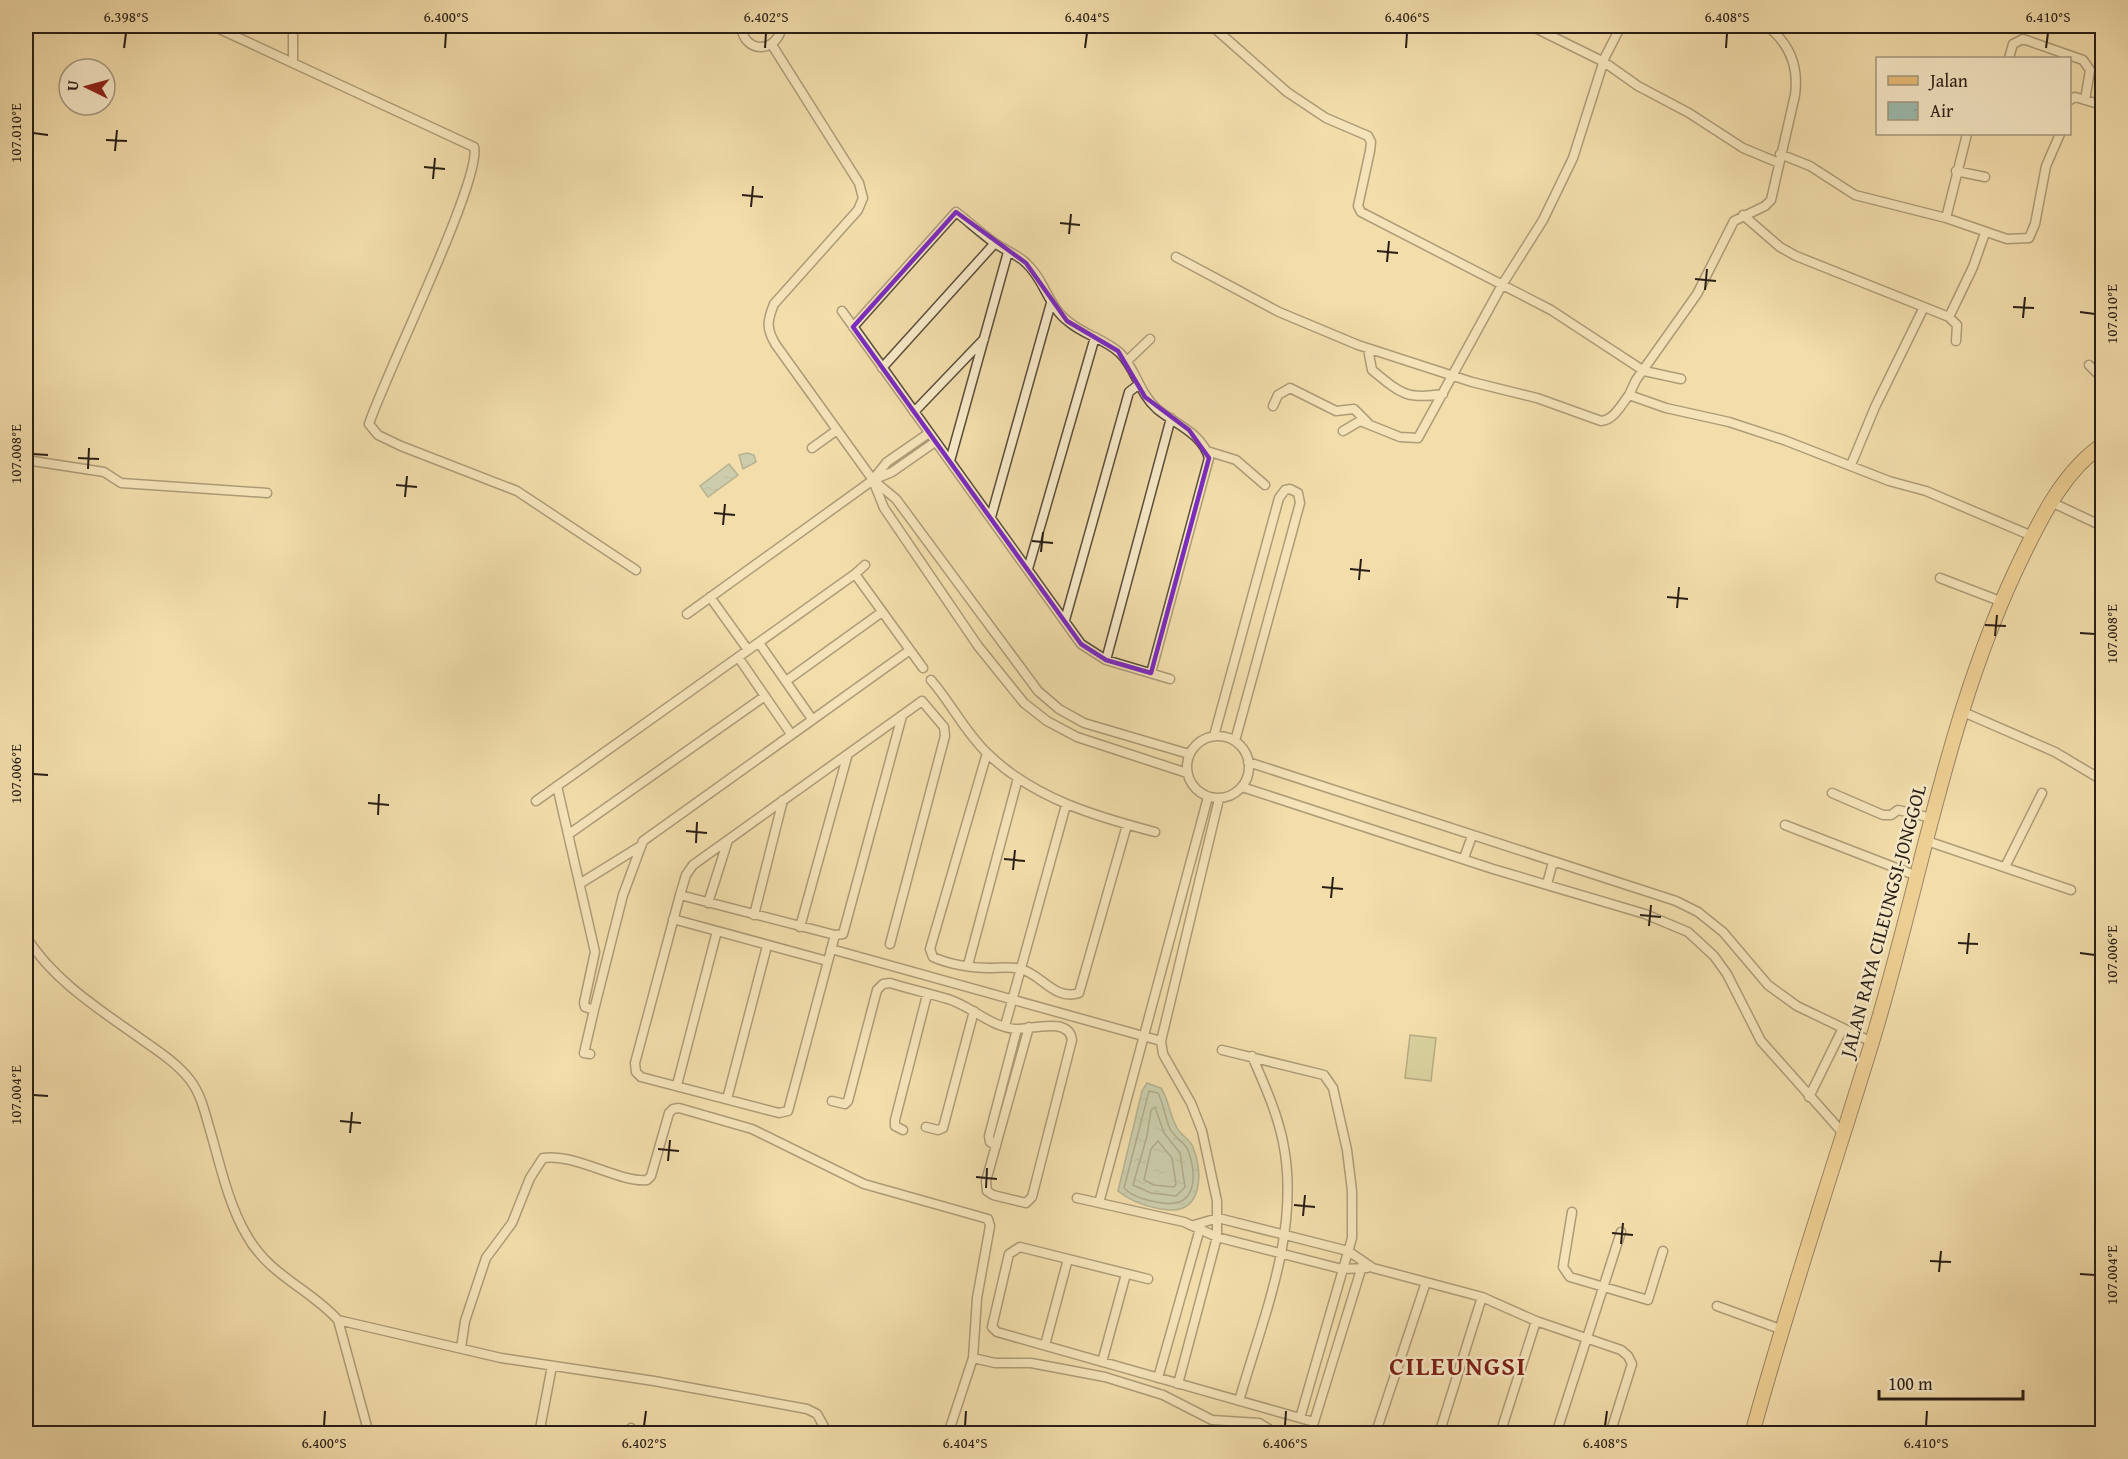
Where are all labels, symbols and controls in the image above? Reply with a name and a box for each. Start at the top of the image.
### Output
text: 6.398°S [103,6,149,27]
text: 6.400°S [423,6,469,27]
text: 6.402°S [743,6,789,27]
text: 6.404°S [1064,6,1110,27]
text: 6.406°S [1384,6,1430,27]
text: 6.408°S [1704,6,1750,27]
text: 6.410°S [2025,6,2071,27]
north arrow [57,57,117,117]
legend [1876,57,2071,135]
text: Jalan [1928,67,1968,94]
text: U [60,79,85,92]
text: Air [1930,97,1954,124]
text: 107.010°E [5,103,26,163]
text: 107.010°E [2101,284,2122,344]
text: 107.008°E [5,424,26,484]
text: 107.008°E [2101,604,2122,664]
text: 107.006°E [5,744,26,804]
street label: JALAN RAYA CILEUNGSI-JONGGOL [1831,781,1933,1063]
text: 107.006°E [2101,925,2122,985]
text: 107.004°E [5,1065,26,1125]
text: 107.004°E [2101,1245,2122,1305]
district label: CILEUNGSI [1389,1346,1527,1385]
scale bar [1879,1363,2023,1401]
text: 100 m [1888,1370,1933,1397]
text: 6.400°S [301,1432,347,1453]
text: 6.402°S [621,1432,667,1453]
text: 6.404°S [942,1432,988,1453]
text: 6.406°S [1262,1432,1308,1453]
text: 6.408°S [1582,1432,1628,1453]
text: 6.410°S [1903,1432,1949,1453]

